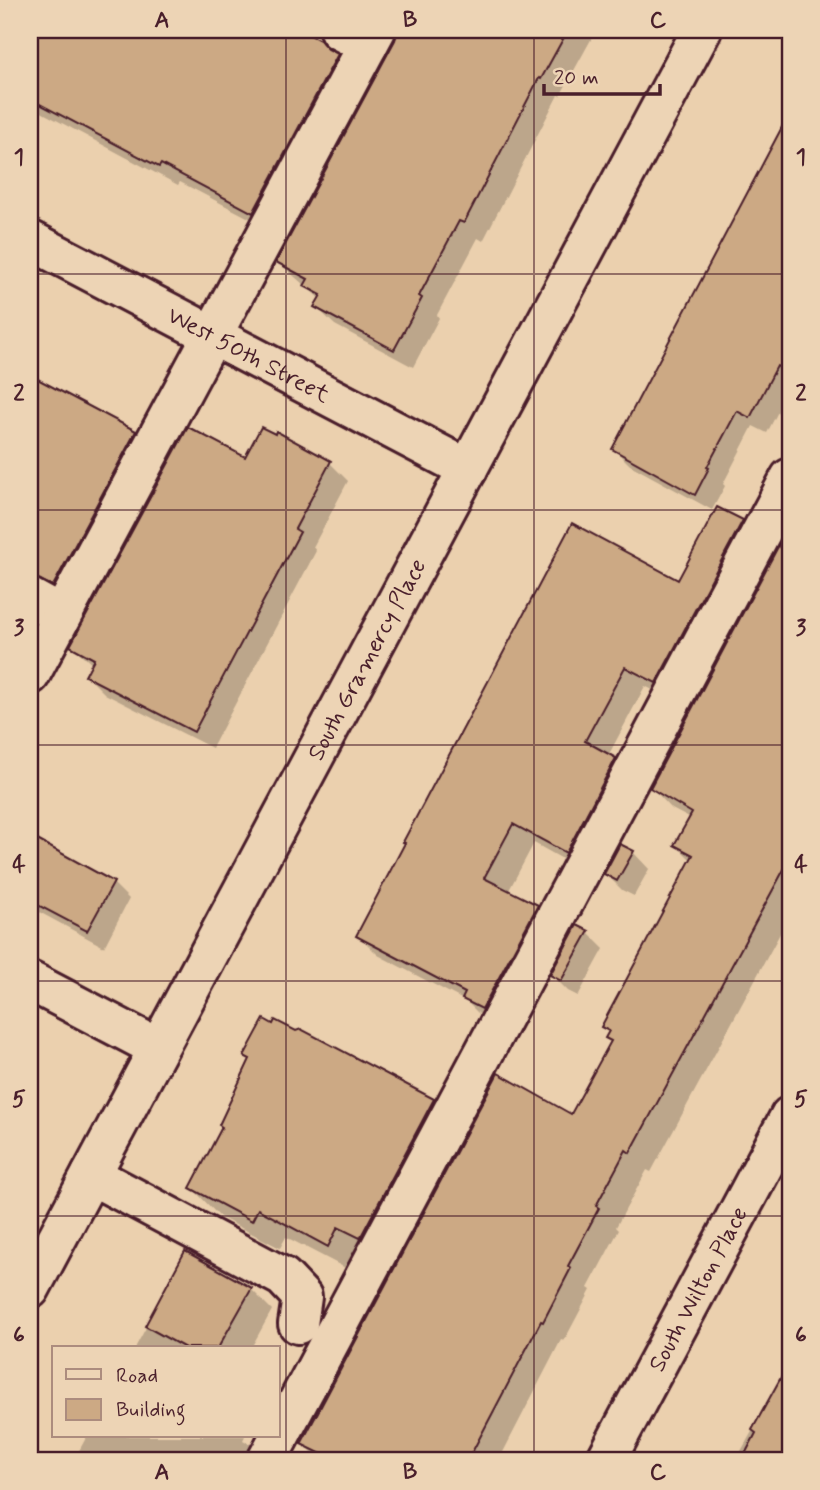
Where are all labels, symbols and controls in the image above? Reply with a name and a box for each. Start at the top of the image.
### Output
text: A [154,6,170,36]
text: B [403,6,418,36]
text: C [650,6,667,36]
scale bar [544,52,659,96]
text: 20 m [554,64,599,92]
text: 1 [14,143,24,173]
text: 1 [796,143,806,173]
street label: West 50th Street [162,300,335,411]
text: 2 [13,379,25,409]
text: 2 [795,379,807,409]
street label: South Gramercy Place [301,553,434,766]
text: 3 [14,614,25,644]
text: 3 [796,614,807,644]
text: 4 [12,850,26,880]
text: 4 [794,850,808,880]
text: 5 [12,1085,26,1115]
text: 5 [794,1085,808,1115]
street label: South Wilton Place [642,1202,756,1378]
text: 6 [13,1321,25,1351]
text: 6 [795,1321,807,1351]
legend [52,1346,280,1438]
text: Road [116,1362,158,1390]
text: Building [116,1396,186,1426]
text: A [154,1458,170,1488]
text: B [403,1458,418,1488]
text: C [650,1458,667,1488]

